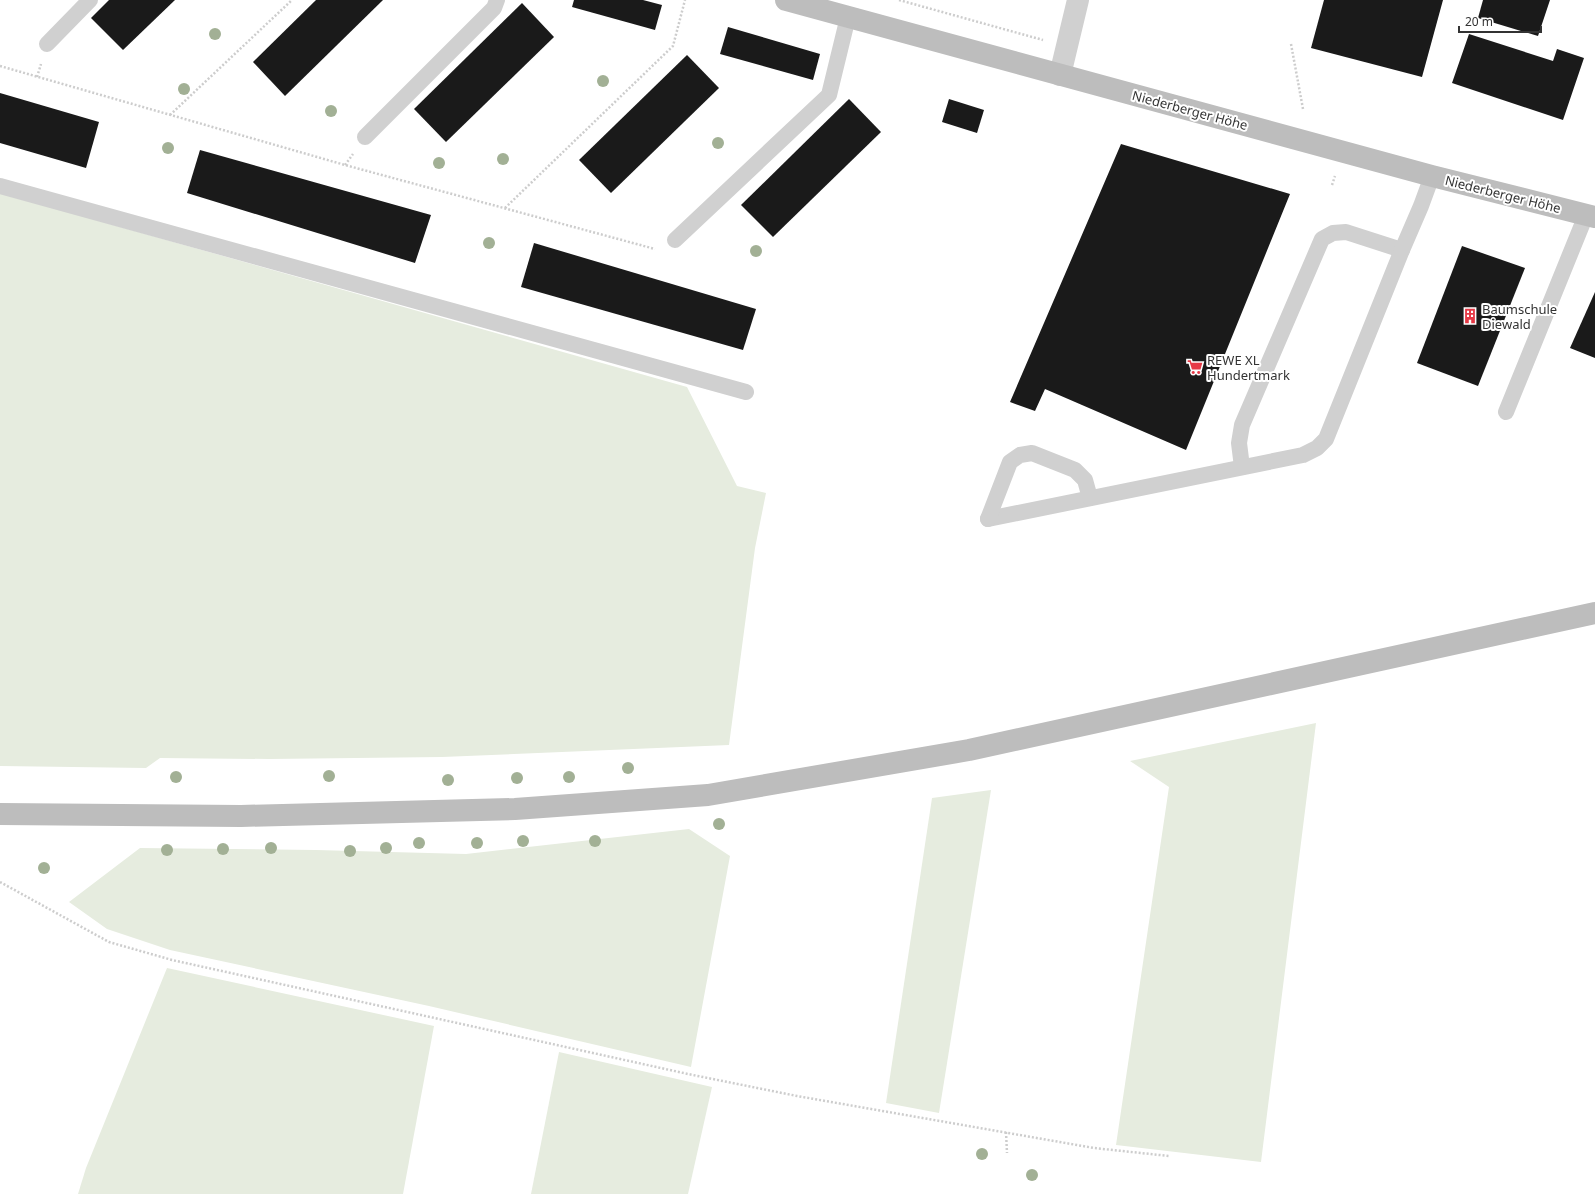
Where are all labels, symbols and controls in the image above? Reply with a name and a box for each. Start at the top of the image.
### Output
scale bar [1459,8,1541,34]
text: 20 m [1465,13,1493,30]
street label: Niederberger Höhe [1130,86,1250,134]
street label: Niederberger Höhe [1443,171,1563,217]
place label: Baumschule Diewald [1482,300,1557,333]
building icon: Baumschule Diewald [1461,307,1479,325]
place label: REWE XL Hundertmark [1207,351,1290,384]
supermarket icon: REWE XL Hundertmark [1186,358,1204,376]

